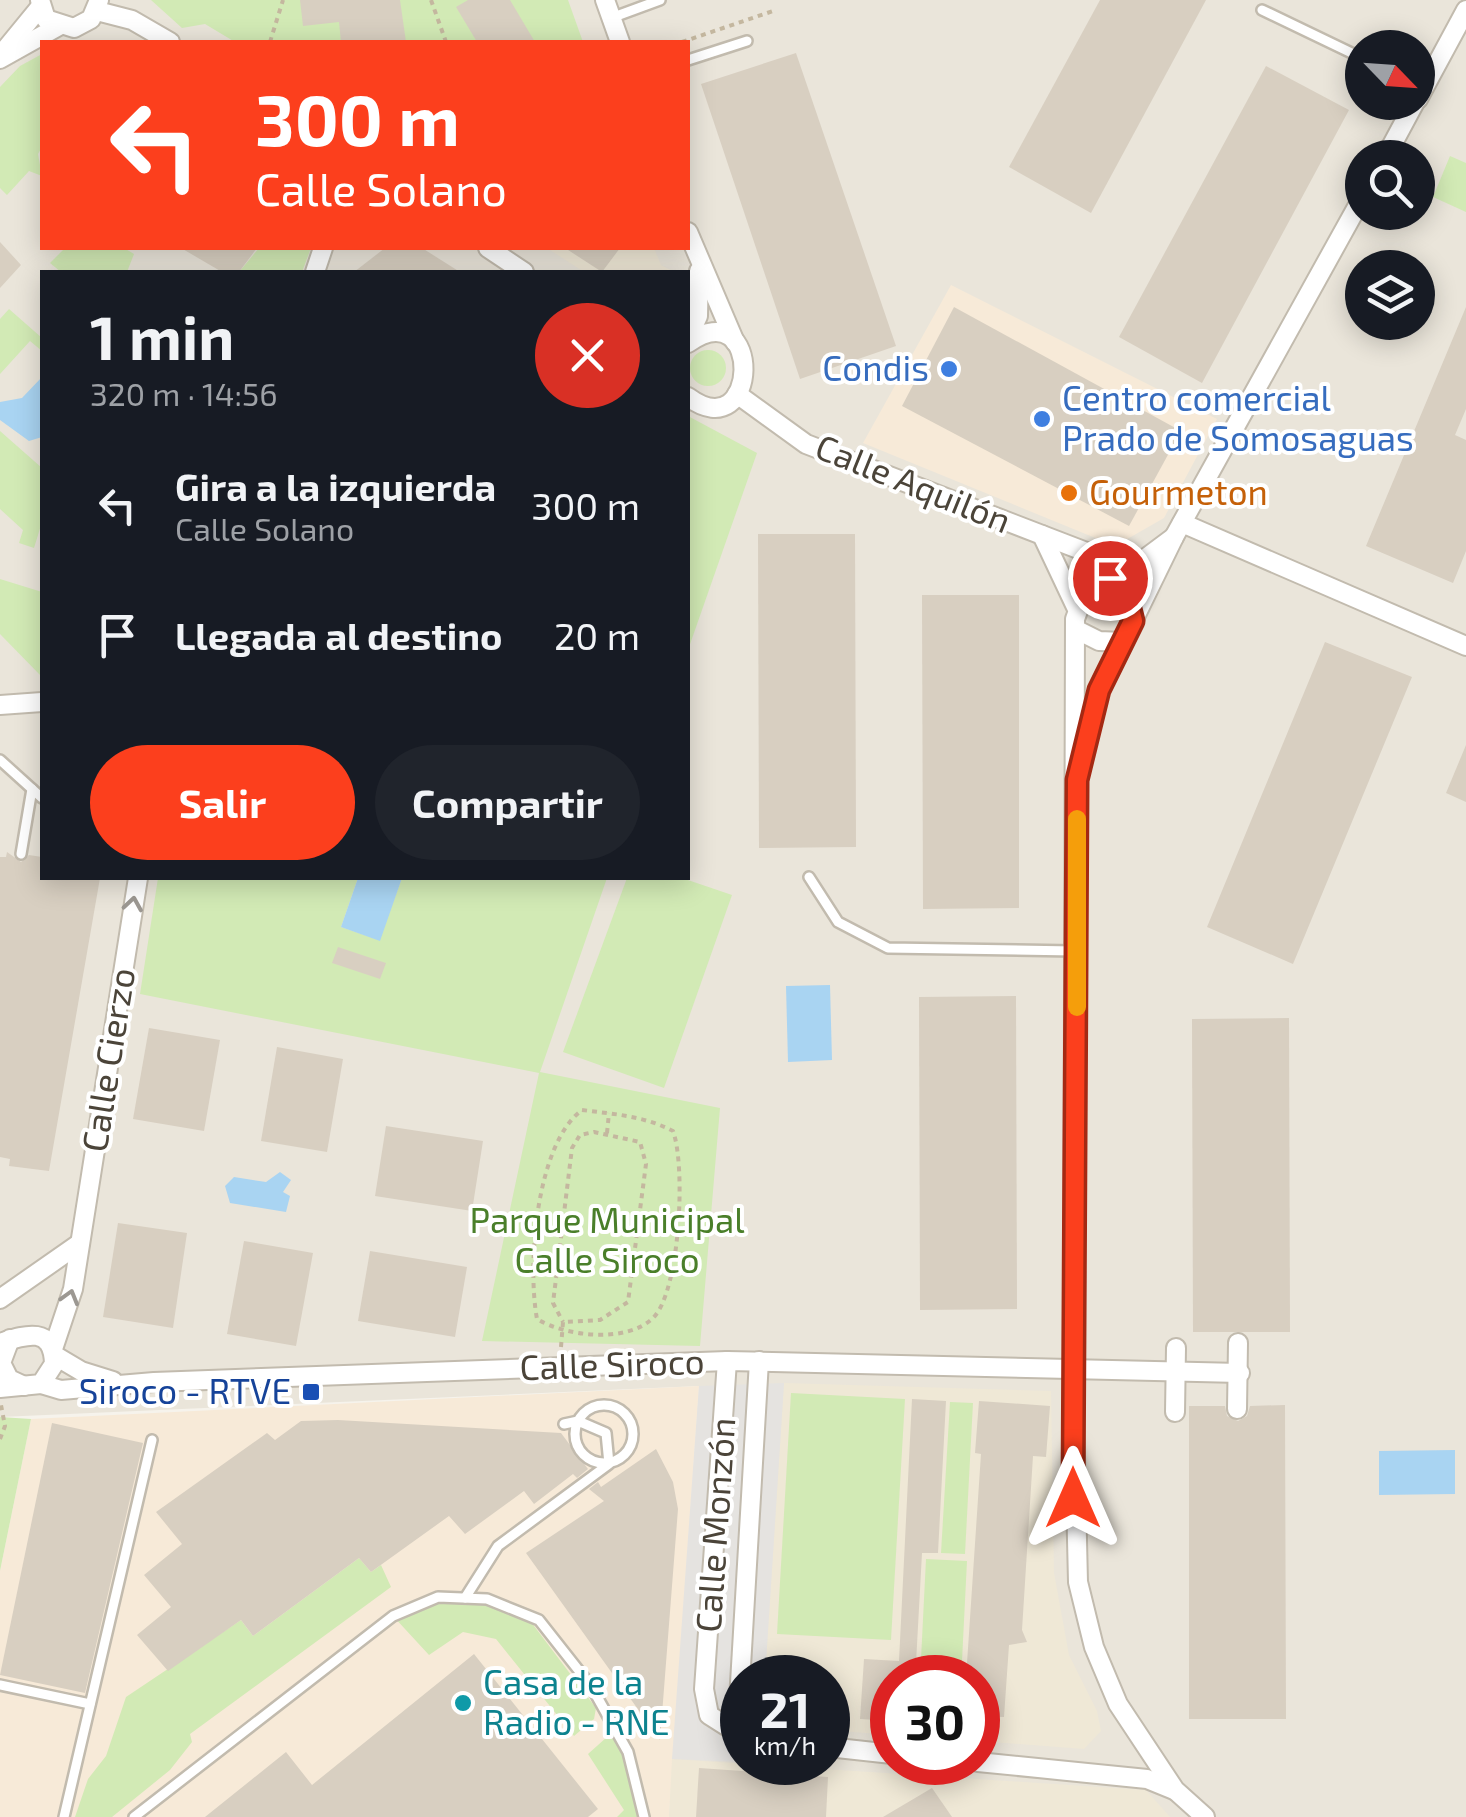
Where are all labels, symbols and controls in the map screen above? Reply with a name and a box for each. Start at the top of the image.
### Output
north arrow [1345,30,1435,120]
map controls [1345,30,1435,340]
text: 300 m [255,76,460,160]
icon: left [90,80,220,210]
button: search [1345,140,1435,230]
text: Calle Solano [255,161,507,215]
button: layers [1345,250,1435,340]
text: 1 min [90,300,234,372]
button: close [535,303,640,408]
place label: Condis [822,346,929,388]
marker: Condis [938,358,960,380]
text: 320 m · 14:56 [90,374,278,412]
place label: Centro comercial Prado de Somosaguas [1062,376,1414,458]
marker: Centro comercial Prado de Somosaguas [1031,408,1053,430]
street label: Calle Aquilón [810,424,1017,540]
text: Gira a la izquierda [175,463,496,509]
place label: Gourmeton [1089,470,1268,512]
icon: left [90,478,145,533]
text: 300 m [531,482,640,528]
marker: Gourmeton [1058,482,1080,504]
text: Calle Solano [175,509,354,547]
pin [1068,536,1153,621]
icon: arrive [1083,551,1138,606]
icon: arrive [90,608,145,663]
text: Llegada al destino [175,612,503,658]
text: 20 m [554,612,640,658]
button: Salir [90,745,355,860]
button: Compartir [375,745,640,860]
one-way arrow [122,896,143,913]
street label: Calle Cierzo [72,965,142,1155]
park label: Parque Municipal Calle Siroco [469,1198,745,1280]
one-way arrow [58,1289,79,1306]
street label: Calle Siroco [519,1339,705,1387]
place label: Siroco - RTVE [79,1369,291,1411]
marker: Siroco - RTVE [300,1381,322,1403]
street label: Calle Monzón [686,1416,742,1634]
position arrow [1021,1446,1125,1550]
speed limit sign: 30 [870,1655,1000,1785]
place label: Casa de la Radio - RNE [483,1660,670,1742]
text: 21 [760,1678,810,1738]
marker: Casa de la Radio - RNE [452,1692,474,1714]
text: km/h [754,1730,816,1760]

